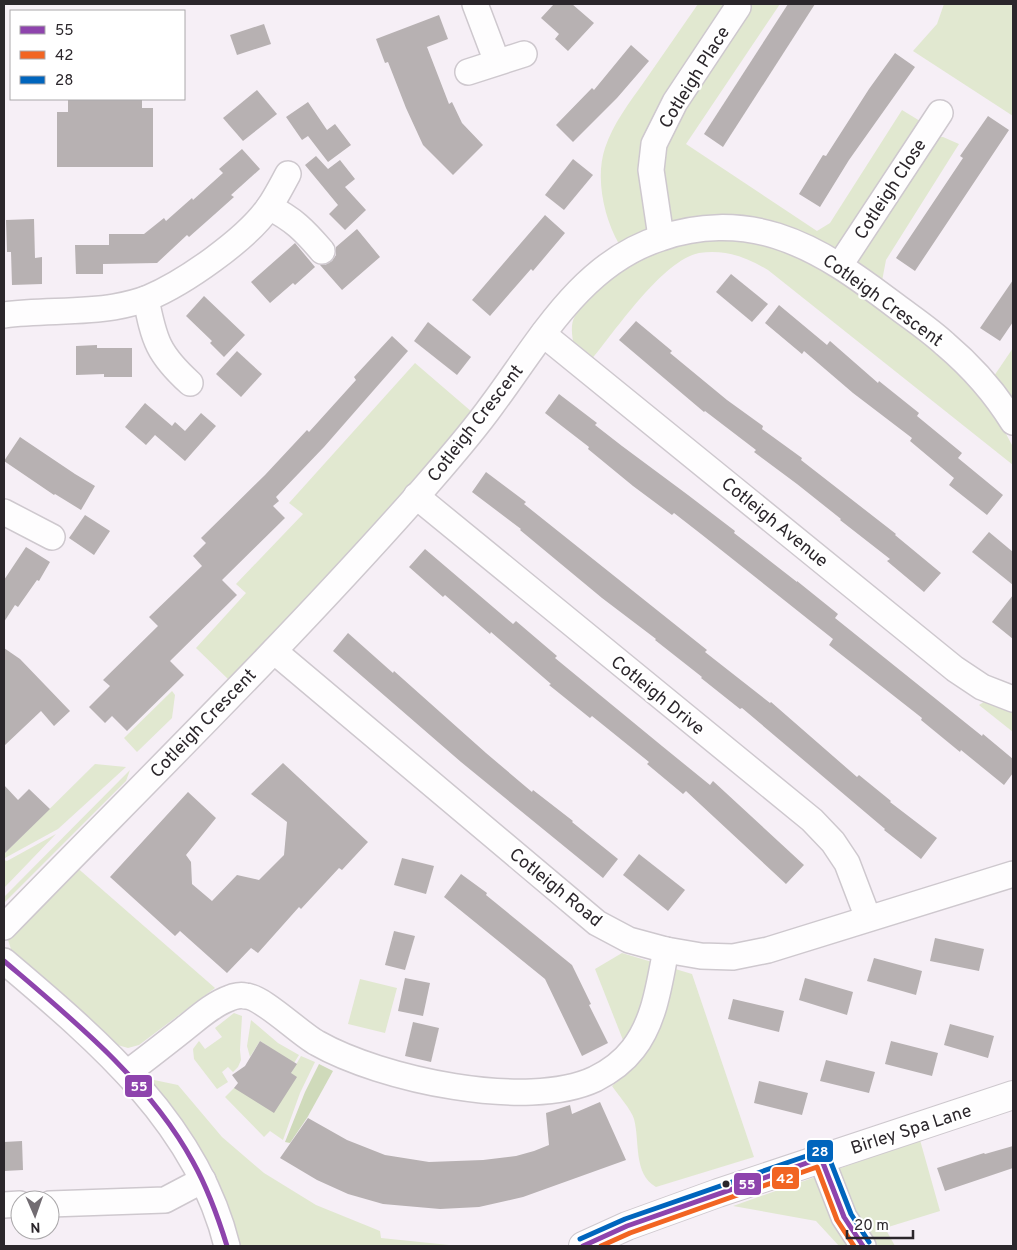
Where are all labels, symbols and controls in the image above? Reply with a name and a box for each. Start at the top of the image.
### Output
legend [10,10,185,100]
text: 55 [55,22,74,41]
street label: Cotleigh Place [655,22,736,133]
text: 42 [55,47,74,66]
text: 28 [55,72,73,91]
street label: Cotleigh Close [850,135,932,245]
street label: Cotleigh Crescent [817,250,947,353]
street label: Cotleigh Crescent [423,360,529,487]
street label: Cotleigh Avenue [716,473,832,573]
street label: Cotleigh Drive [605,651,709,741]
street label: Cotleigh Crescent [146,665,262,784]
street label: Cotleigh Road [504,844,606,933]
line badge: 55 [124,1074,153,1098]
text: 55 [130,1079,148,1096]
street label: Birley Spa Lane [848,1100,975,1161]
line badge: 28 [806,1139,834,1163]
text: 28 [811,1144,829,1161]
line badge: 42 [771,1166,800,1190]
text: 42 [776,1171,794,1188]
line badge: 55 [733,1172,762,1196]
text: 55 [738,1177,756,1194]
unlabelled marker [721,1179,731,1189]
north arrow [10,1190,60,1240]
scale bar [847,1208,913,1240]
text: 20 m [854,1217,889,1236]
text: N [30,1218,41,1235]

